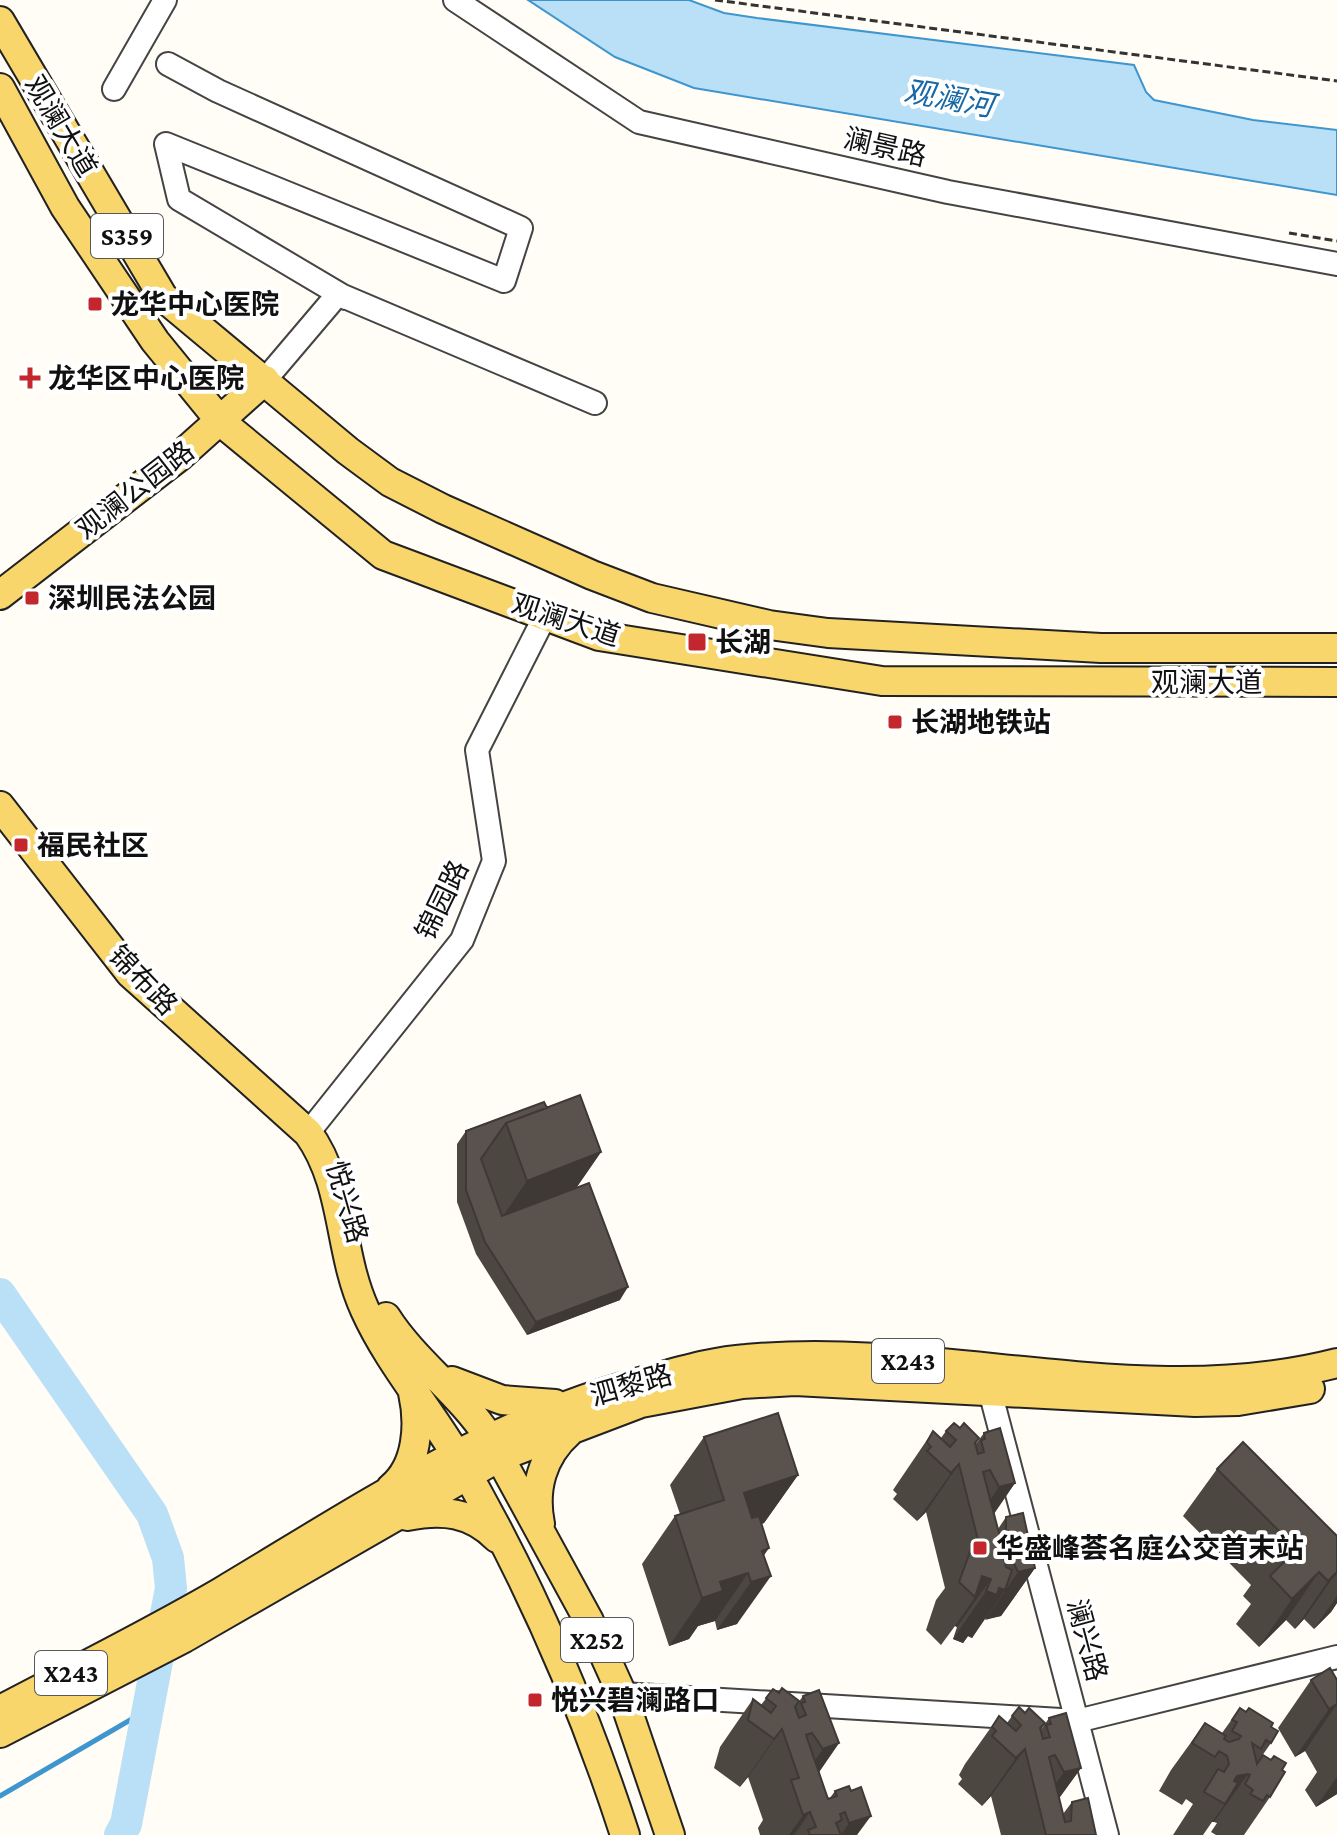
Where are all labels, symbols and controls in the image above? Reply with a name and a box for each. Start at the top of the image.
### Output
street label: 观澜大道 [19,70,103,182]
water label: 观澜河 [902,74,1001,123]
street label: 澜景路 [841,122,929,172]
road number: S359 [91,214,163,258]
place label: 龙华中心医院 [111,289,279,320]
marker: 龙华中心医院 [86,295,104,313]
place label: 龙华区中心医院 [48,363,244,394]
marker: 龙华区中心医院 [19,367,41,389]
street label: 观澜公园路 [70,435,200,545]
place label: 深圳民法公园 [48,583,216,614]
street label: 观澜大道 [508,588,624,652]
marker: 深圳民法公园 [23,589,41,607]
place label: 长湖 [715,627,771,658]
marker: 长湖 [686,631,708,653]
street label: 观澜大道 [1151,667,1263,698]
place label: 长湖地铁站 [911,707,1051,738]
marker: 长湖地铁站 [886,713,904,731]
place label: 福民社区 [37,830,149,861]
marker: 福民社区 [12,836,30,854]
street label: 锦园路 [410,855,474,945]
street label: 锦布路 [103,939,183,1021]
street label: 悦兴路 [321,1157,373,1247]
road number: X243 [872,1339,944,1383]
street label: 泗黎路 [586,1359,676,1411]
place label: 华盛峰荟名庭公交首末站 [996,1533,1304,1564]
marker: 华盛峰荟名庭公交首末站 [971,1539,989,1557]
street label: 澜兴路 [1061,1595,1113,1685]
road number: X252 [561,1618,633,1662]
road number: X243 [35,1651,107,1695]
place label: 悦兴碧澜路口 [551,1685,719,1716]
marker: 悦兴碧澜路口 [526,1691,544,1709]

